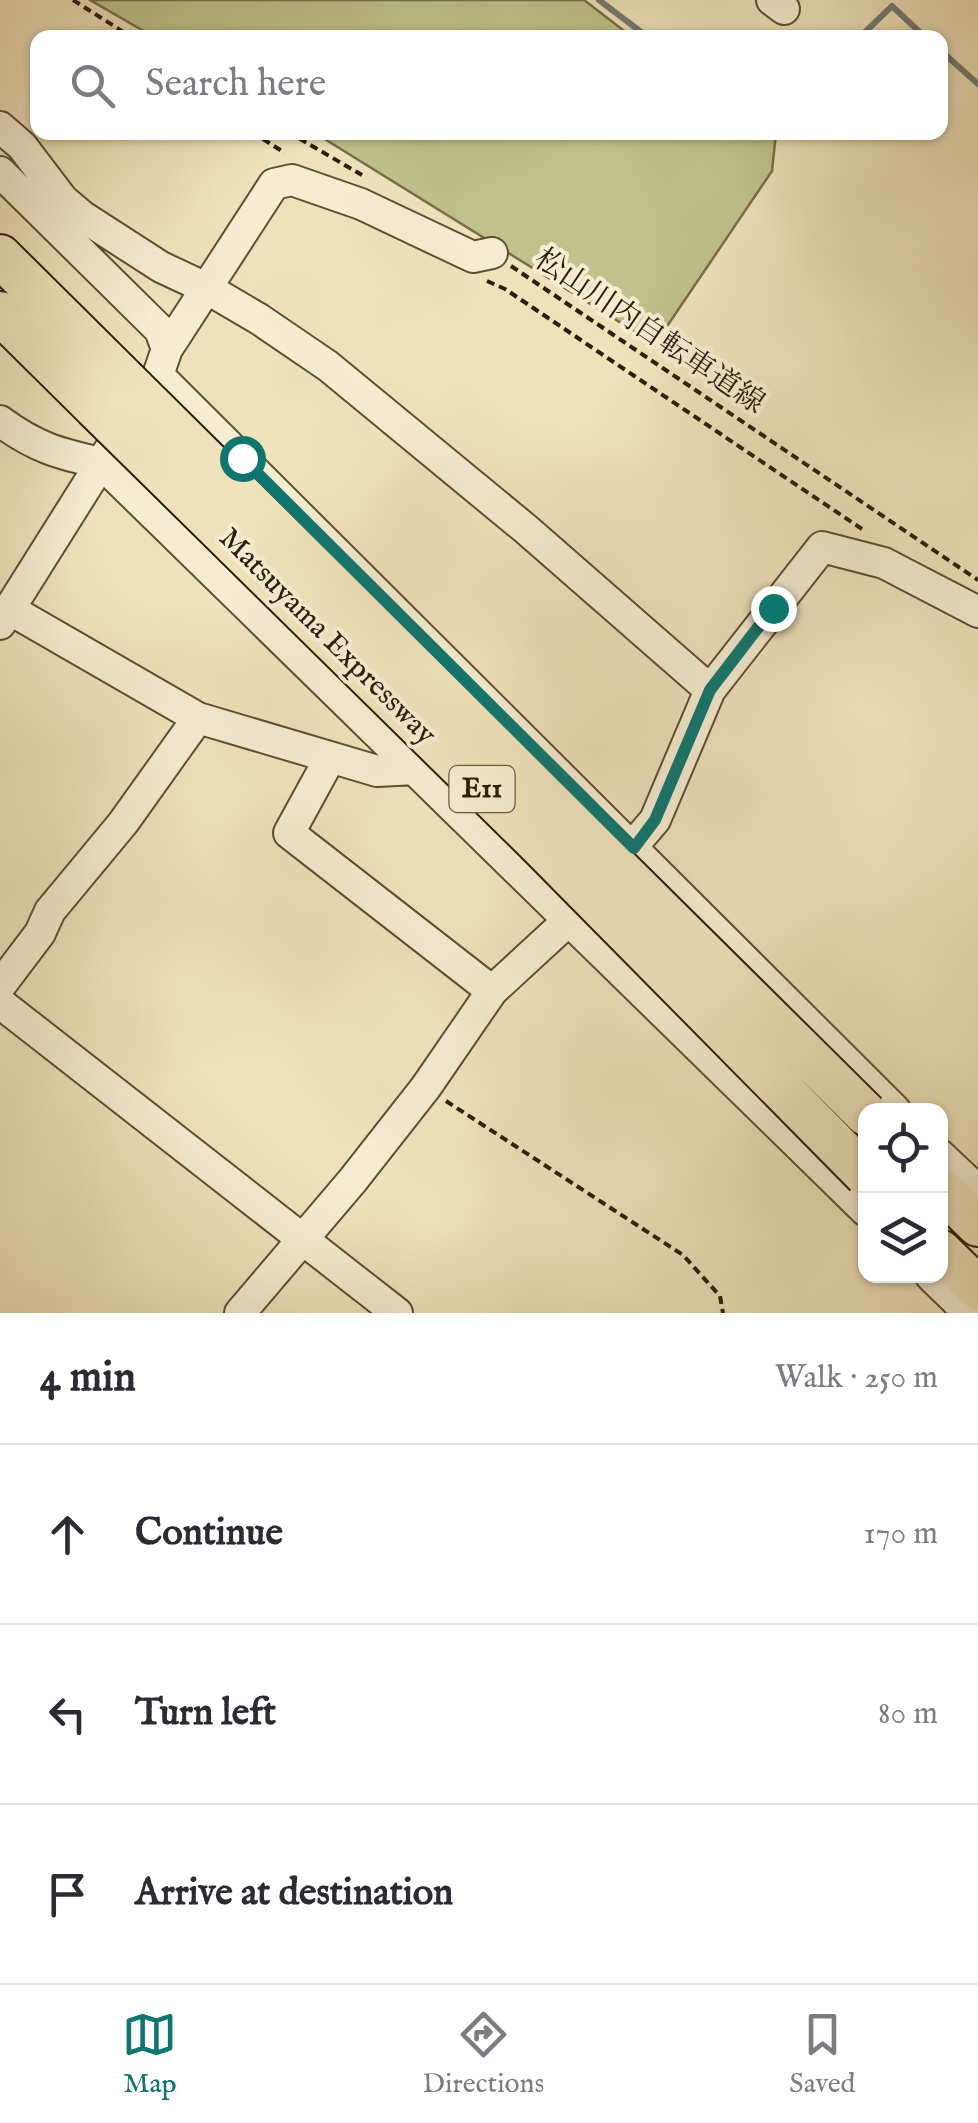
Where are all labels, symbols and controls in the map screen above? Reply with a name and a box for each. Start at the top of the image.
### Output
search box [30,30,948,140]
icon: search [65,58,120,113]
text: Search here [145,61,326,109]
street label: 松山川内自転車道線 [526,241,772,423]
route start [220,436,266,482]
street label: Matsuyama Expressway [210,520,444,754]
route end [751,586,797,632]
road number: E11 [450,766,514,812]
map controls [858,1103,948,1283]
button: locate [858,1103,948,1193]
button: layers [858,1193,948,1283]
text: 4 min [40,1352,136,1405]
text: Walk · 250 m [775,1358,938,1399]
icon: ahead [40,1507,95,1562]
text: Continue [135,1510,283,1558]
text: 170 m [864,1514,938,1555]
icon: left [40,1687,95,1742]
text: Turn left [135,1690,276,1738]
text: 80 m [878,1694,938,1735]
icon: arrive [40,1867,95,1922]
text: Arrive at destination [135,1870,453,1918]
tab: Map [122,2007,177,2102]
tab: Directions [422,2007,544,2102]
tab: Saved [789,2007,856,2102]

